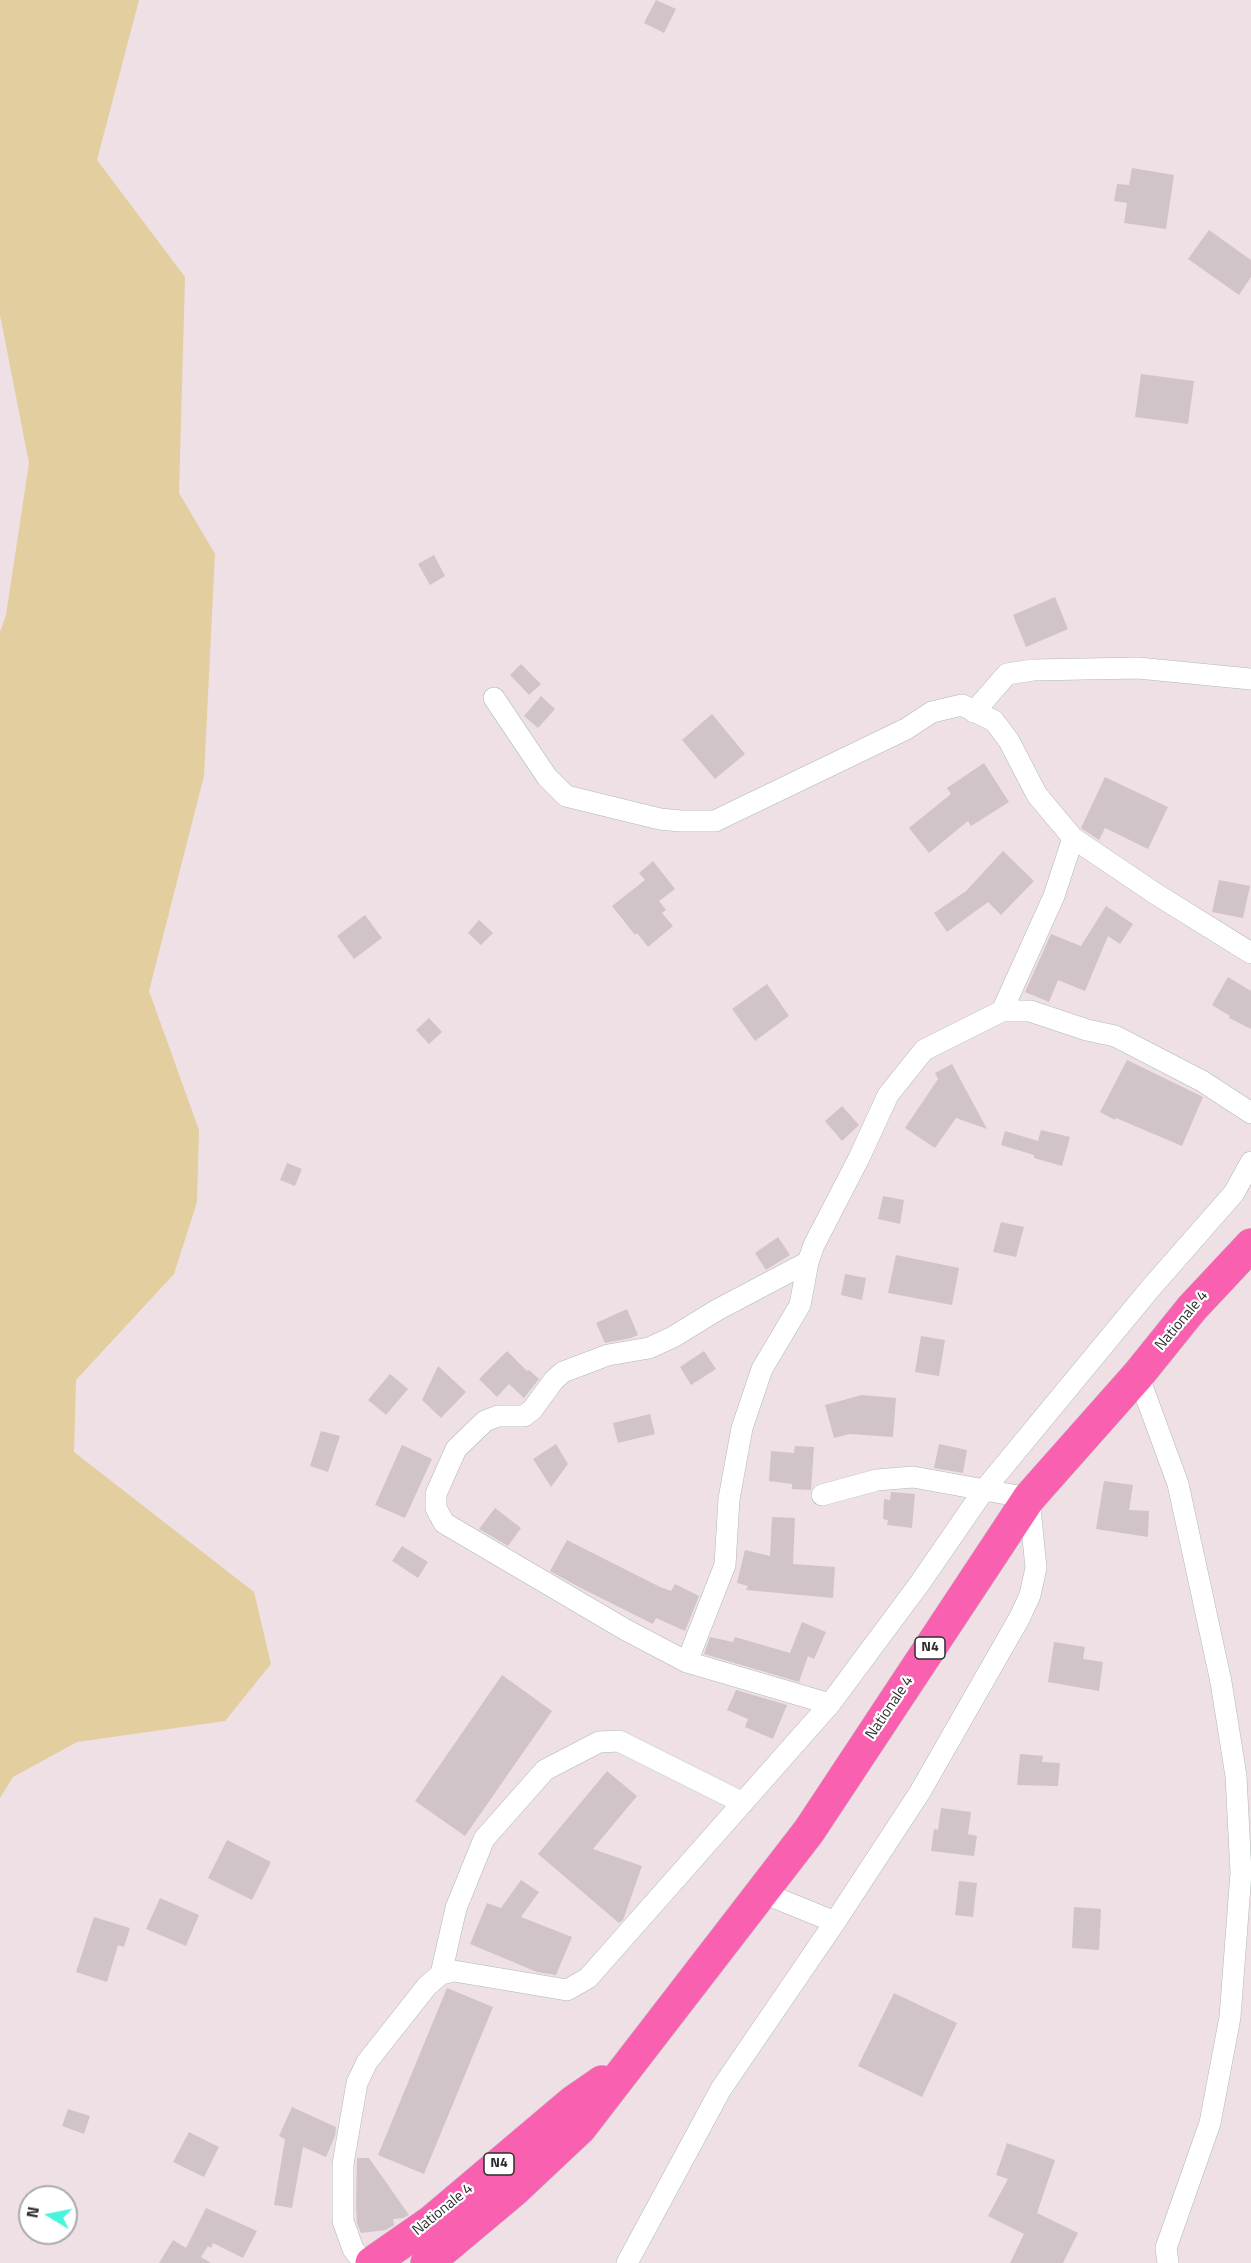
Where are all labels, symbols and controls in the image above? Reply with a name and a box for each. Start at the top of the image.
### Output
street label: Nationale 4 [1152,1287,1212,1355]
road number: N4 [915,1637,945,1659]
street label: Nationale 4 [862,1673,918,1743]
road number: N4 [484,2153,514,2175]
street label: Nationale 4 [409,2180,477,2240]
north arrow [18,2185,78,2245]
text: N [19,2205,45,2220]

